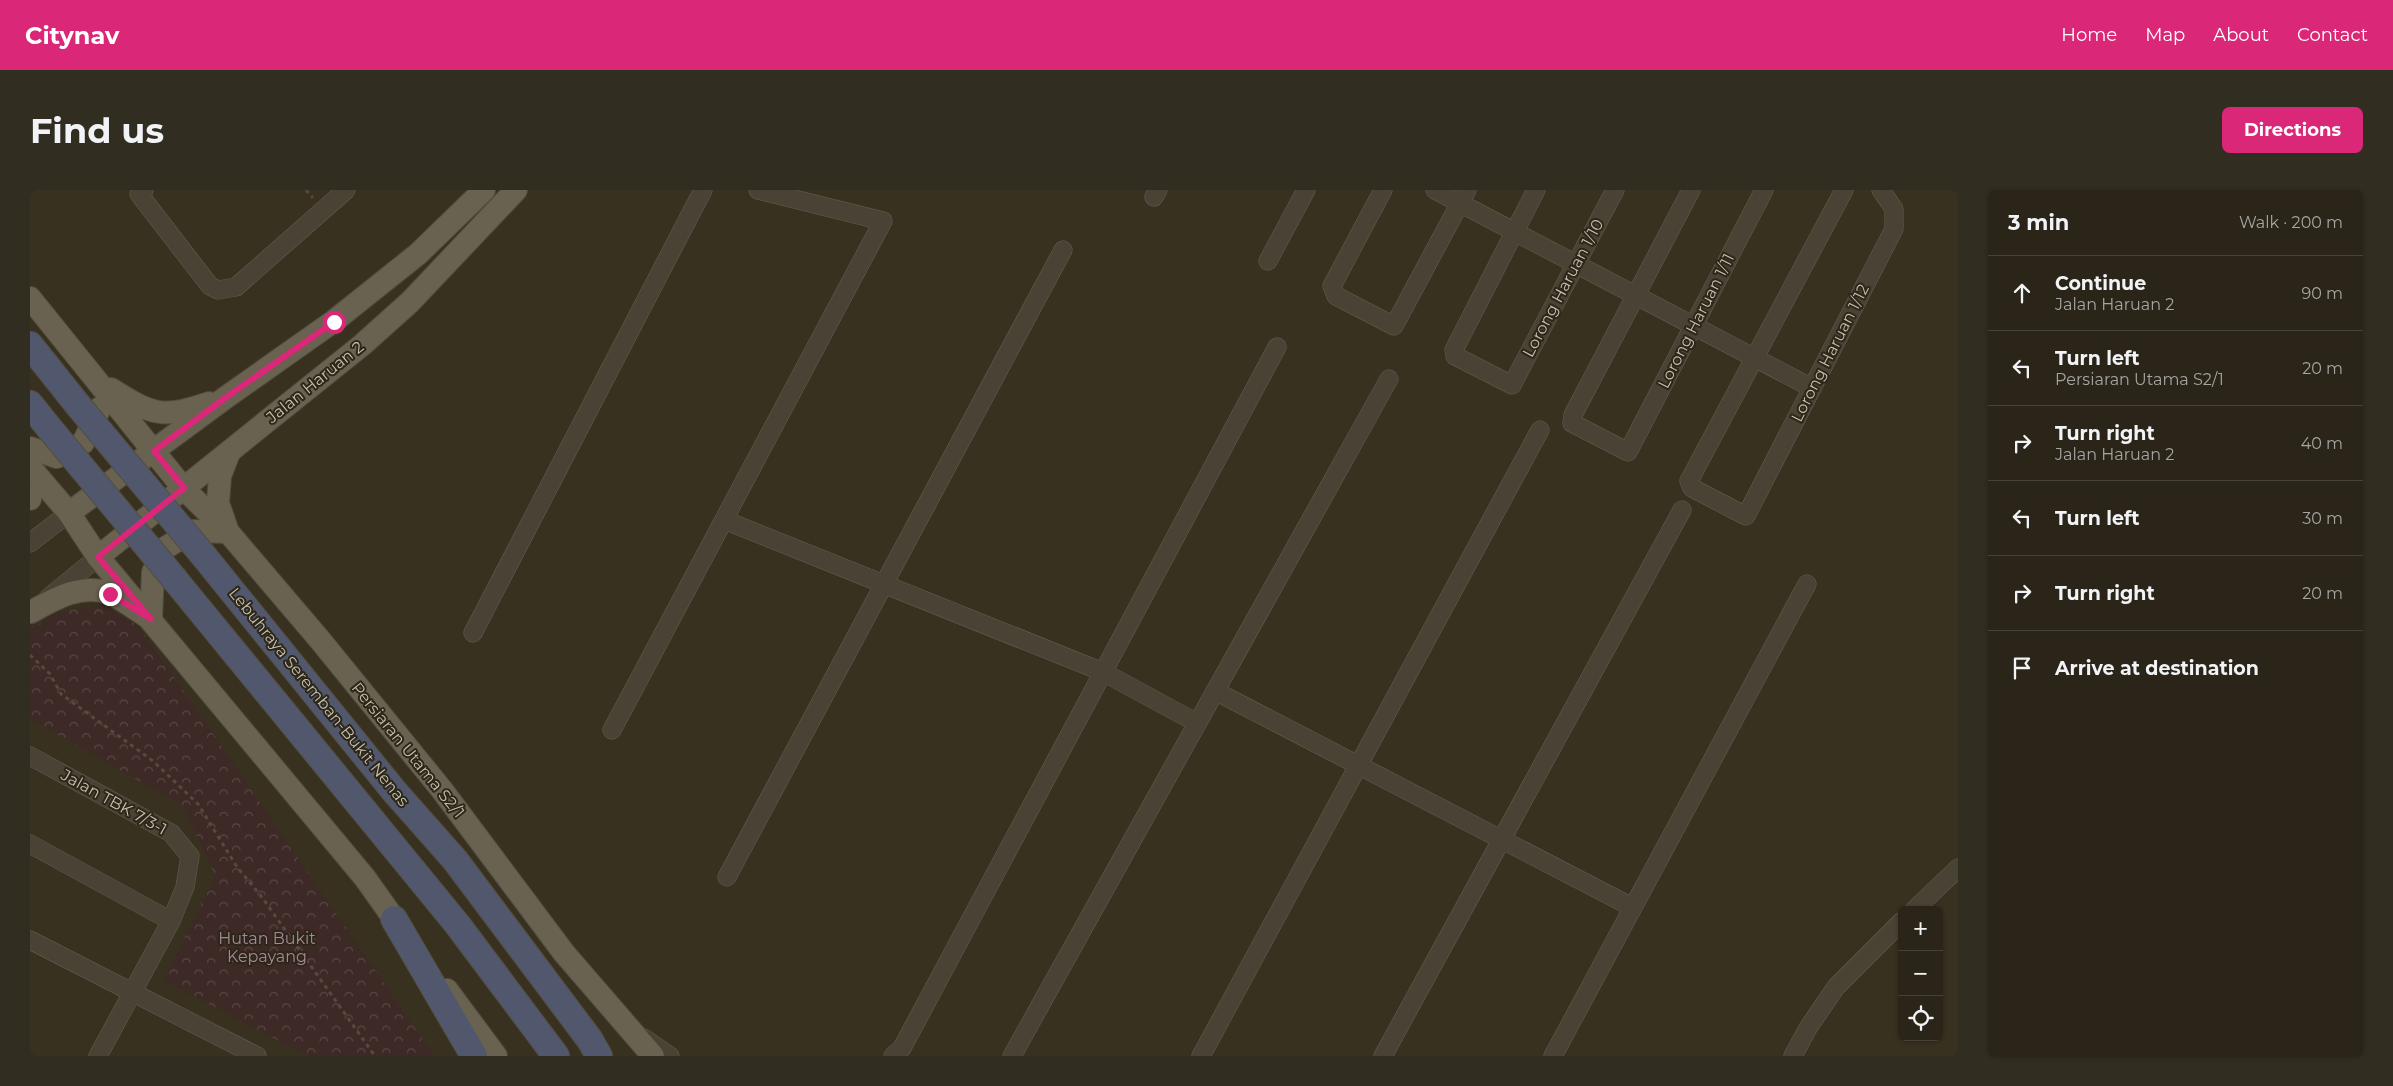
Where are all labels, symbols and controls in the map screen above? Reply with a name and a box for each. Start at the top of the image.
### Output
text: Citynav [25,21,119,50]
text: Home [2061,24,2117,46]
text: Map [2145,24,2185,46]
text: About [2213,24,2269,46]
text: Contact [2297,24,2368,46]
button: Directions [2222,107,2363,153]
text: Find us [30,109,164,152]
text: 3 min [2008,210,2069,235]
text: Walk · 200 m [2239,213,2343,232]
street label: Lorong Haruan 1/10 [1519,216,1607,360]
street label: Lorong Haruan 1/11 [1654,250,1738,392]
text: Continue [2055,272,2146,295]
icon: ahead [2008,279,2036,307]
street label: Lorong Haruan 1/12 [1787,281,1873,425]
text: 90 m [2301,284,2343,303]
text: Jalan Haruan 2 [2055,295,2174,314]
route start [323,311,346,334]
street label: Jalan Haruan 2 [262,337,367,428]
text: Turn left [2055,347,2140,370]
icon: left [2008,354,2036,382]
text: 20 m [2302,359,2343,378]
text: Persiaran Utama S2/1 [2055,370,2224,389]
text: Turn right [2055,422,2155,445]
icon: right [2008,429,2036,457]
text: 40 m [2301,434,2343,453]
text: Jalan Haruan 2 [2055,445,2174,464]
icon: left [2008,504,2036,532]
text: Turn left [2055,507,2140,530]
text: 30 m [2302,509,2343,528]
icon: right [2008,579,2036,607]
text: Turn right [2055,582,2155,605]
route end [99,583,122,606]
street label: Lebuhraya Seremban-Bukit Nenas [225,584,413,810]
text: 20 m [2302,584,2343,603]
icon: arrive [2008,654,2036,682]
text: Arrive at destination [2055,657,2259,680]
street label: Persiaran Utama S2/1 [348,678,468,822]
street label: Jalan TBK 7/3-1 [57,765,170,839]
map controls [1898,906,1943,1041]
button: + [1898,906,1943,951]
park label: Hutan Bukit Kepayang [218,929,316,966]
button: − [1898,951,1943,996]
button: locate [1898,996,1943,1041]

